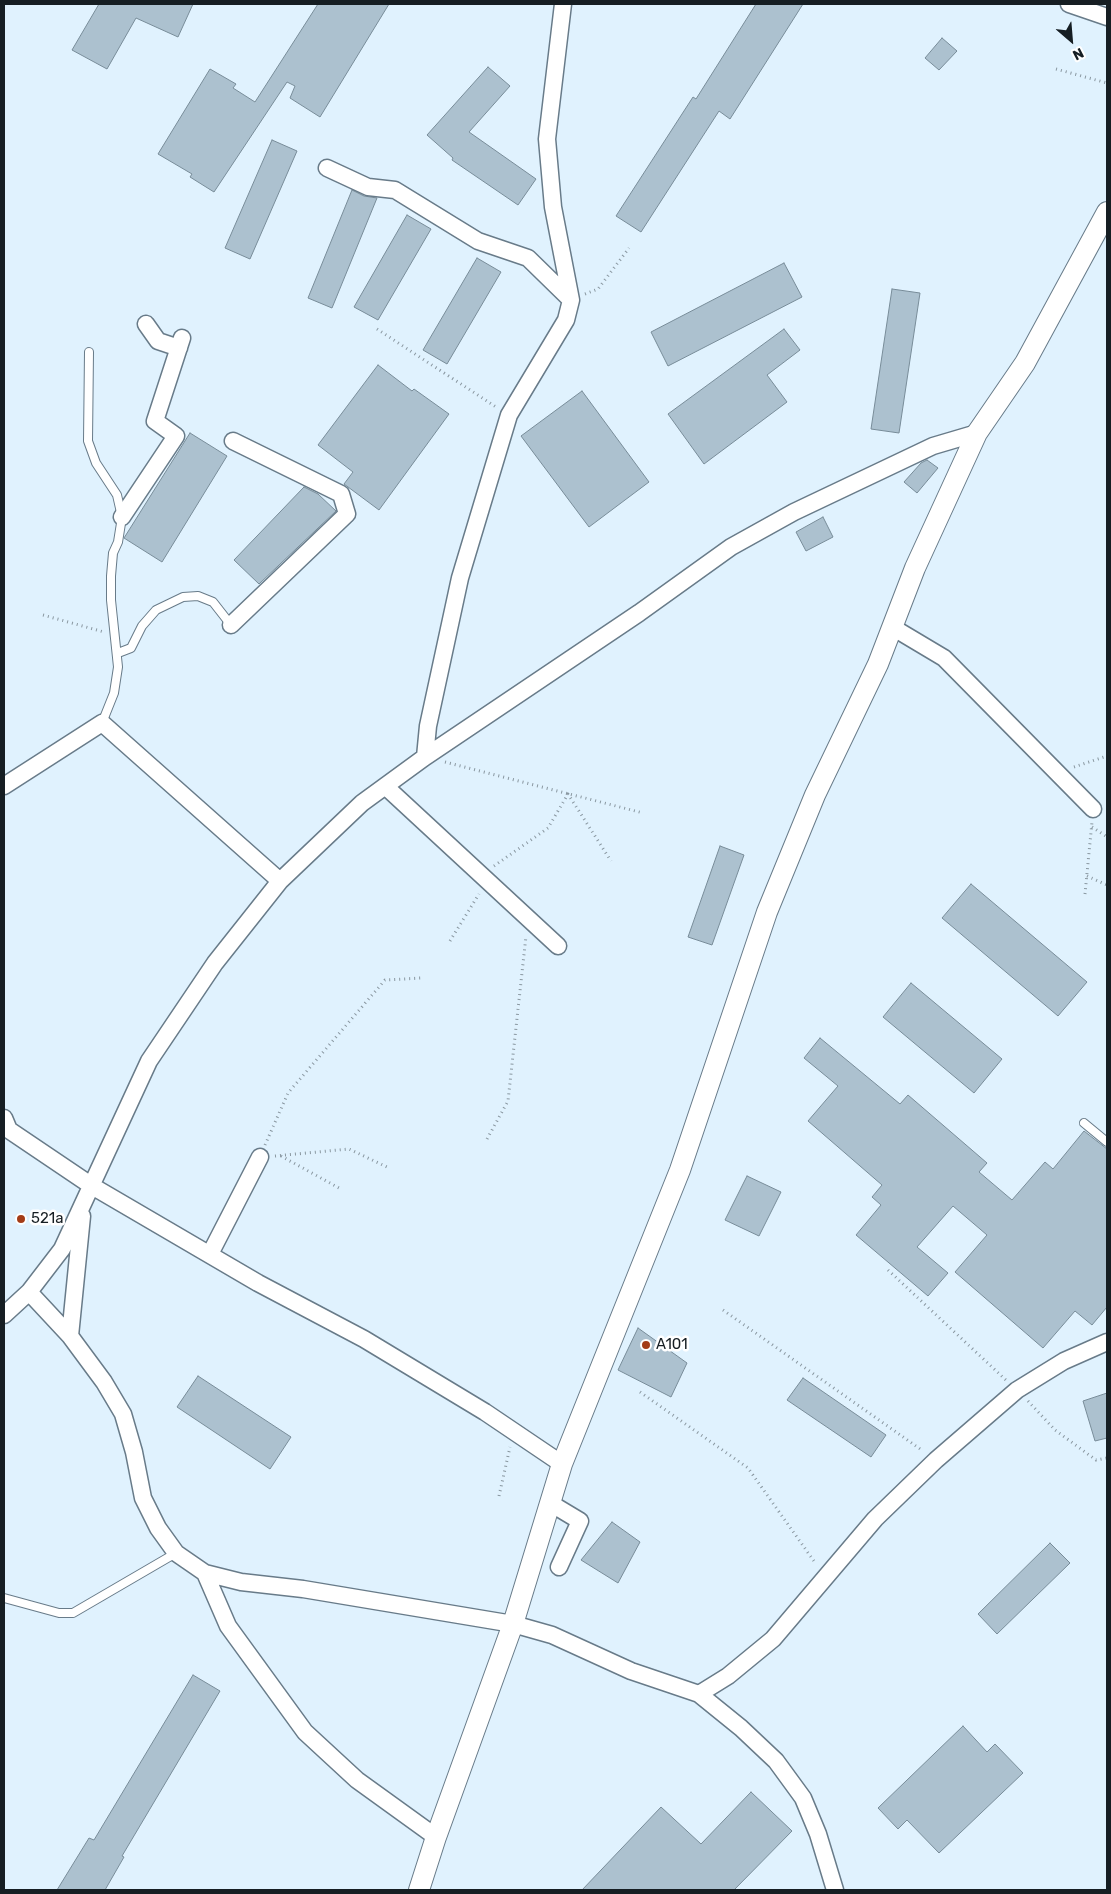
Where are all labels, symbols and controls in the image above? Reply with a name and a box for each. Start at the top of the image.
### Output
north arrow [1046,15,1096,65]
text: N [1070,44,1086,64]
place label: 521a [31,1210,63,1228]
marker: 521a [15,1213,27,1225]
place label: A101 [656,1336,688,1354]
marker: A101 [640,1339,652,1351]

